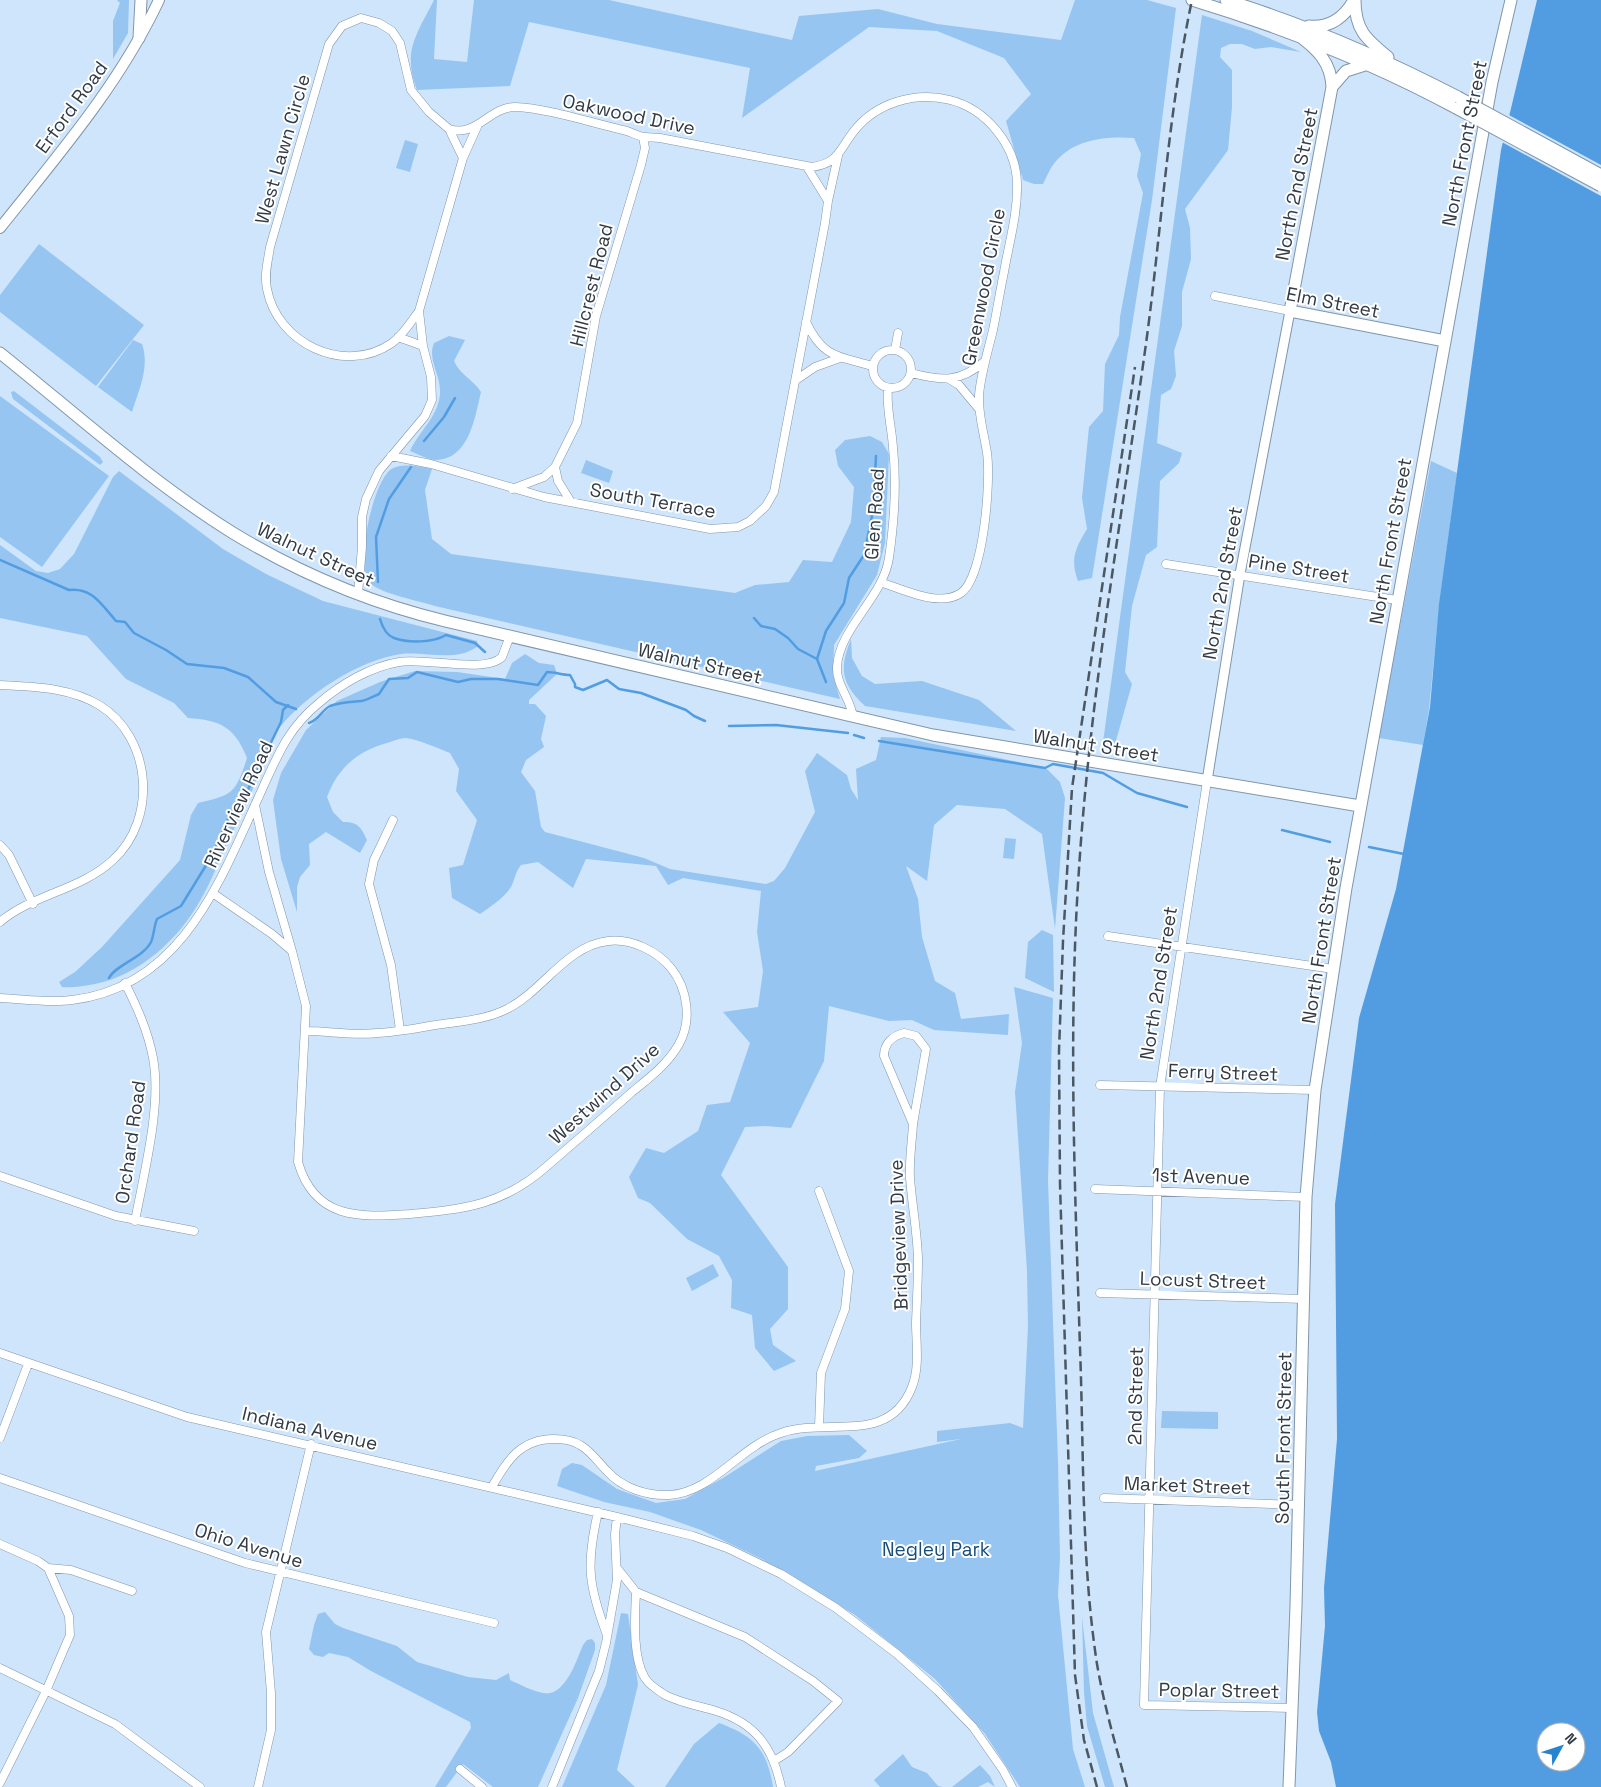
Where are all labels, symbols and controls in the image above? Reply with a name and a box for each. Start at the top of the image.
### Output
street label: Erford Road [30,56,113,158]
street label: North Front Street [1436,58,1493,228]
street label: West Lawn Circle [249,71,316,227]
street label: Oakwood Drive [560,88,698,141]
street label: North 2nd Street [1269,106,1324,263]
street label: Greenwood Circle [956,206,1011,368]
street label: Hillcrest Road [564,221,619,349]
street label: Elm Street [1284,281,1382,324]
street label: North Front Street [1364,456,1417,626]
street label: Glen Road [859,467,890,561]
street label: South Terrace [588,477,718,524]
street label: North 2nd Street [1197,505,1248,662]
street label: Walnut Street [253,516,379,593]
street label: Pine Street [1247,548,1351,589]
street label: Walnut Street [635,637,764,690]
street label: Walnut Street [1031,723,1161,768]
street label: Riverview Road [198,737,279,872]
street label: North Front Street [1296,855,1347,1025]
street label: North 2nd Street [1134,905,1183,1062]
street label: Westwind Drive [544,1037,665,1150]
street label: Ferry Street [1167,1058,1279,1087]
street label: Orchard Road [109,1079,152,1205]
street label: Bridgeview Drive [883,1159,914,1311]
street label: 1st Avenue [1151,1162,1250,1191]
street label: Locust Street [1139,1266,1267,1295]
street label: 2nd Street [1122,1347,1149,1445]
street label: South Front Street [1269,1352,1298,1524]
street label: Indiana Avenue [240,1401,380,1456]
street label: Market Street [1123,1471,1251,1500]
street label: Ohio Avenue [191,1517,306,1574]
park label: Negley Park [882,1537,990,1562]
street label: Poplar Street [1158,1677,1280,1704]
north arrow [1536,1722,1586,1772]
text: N [1561,1729,1581,1748]

